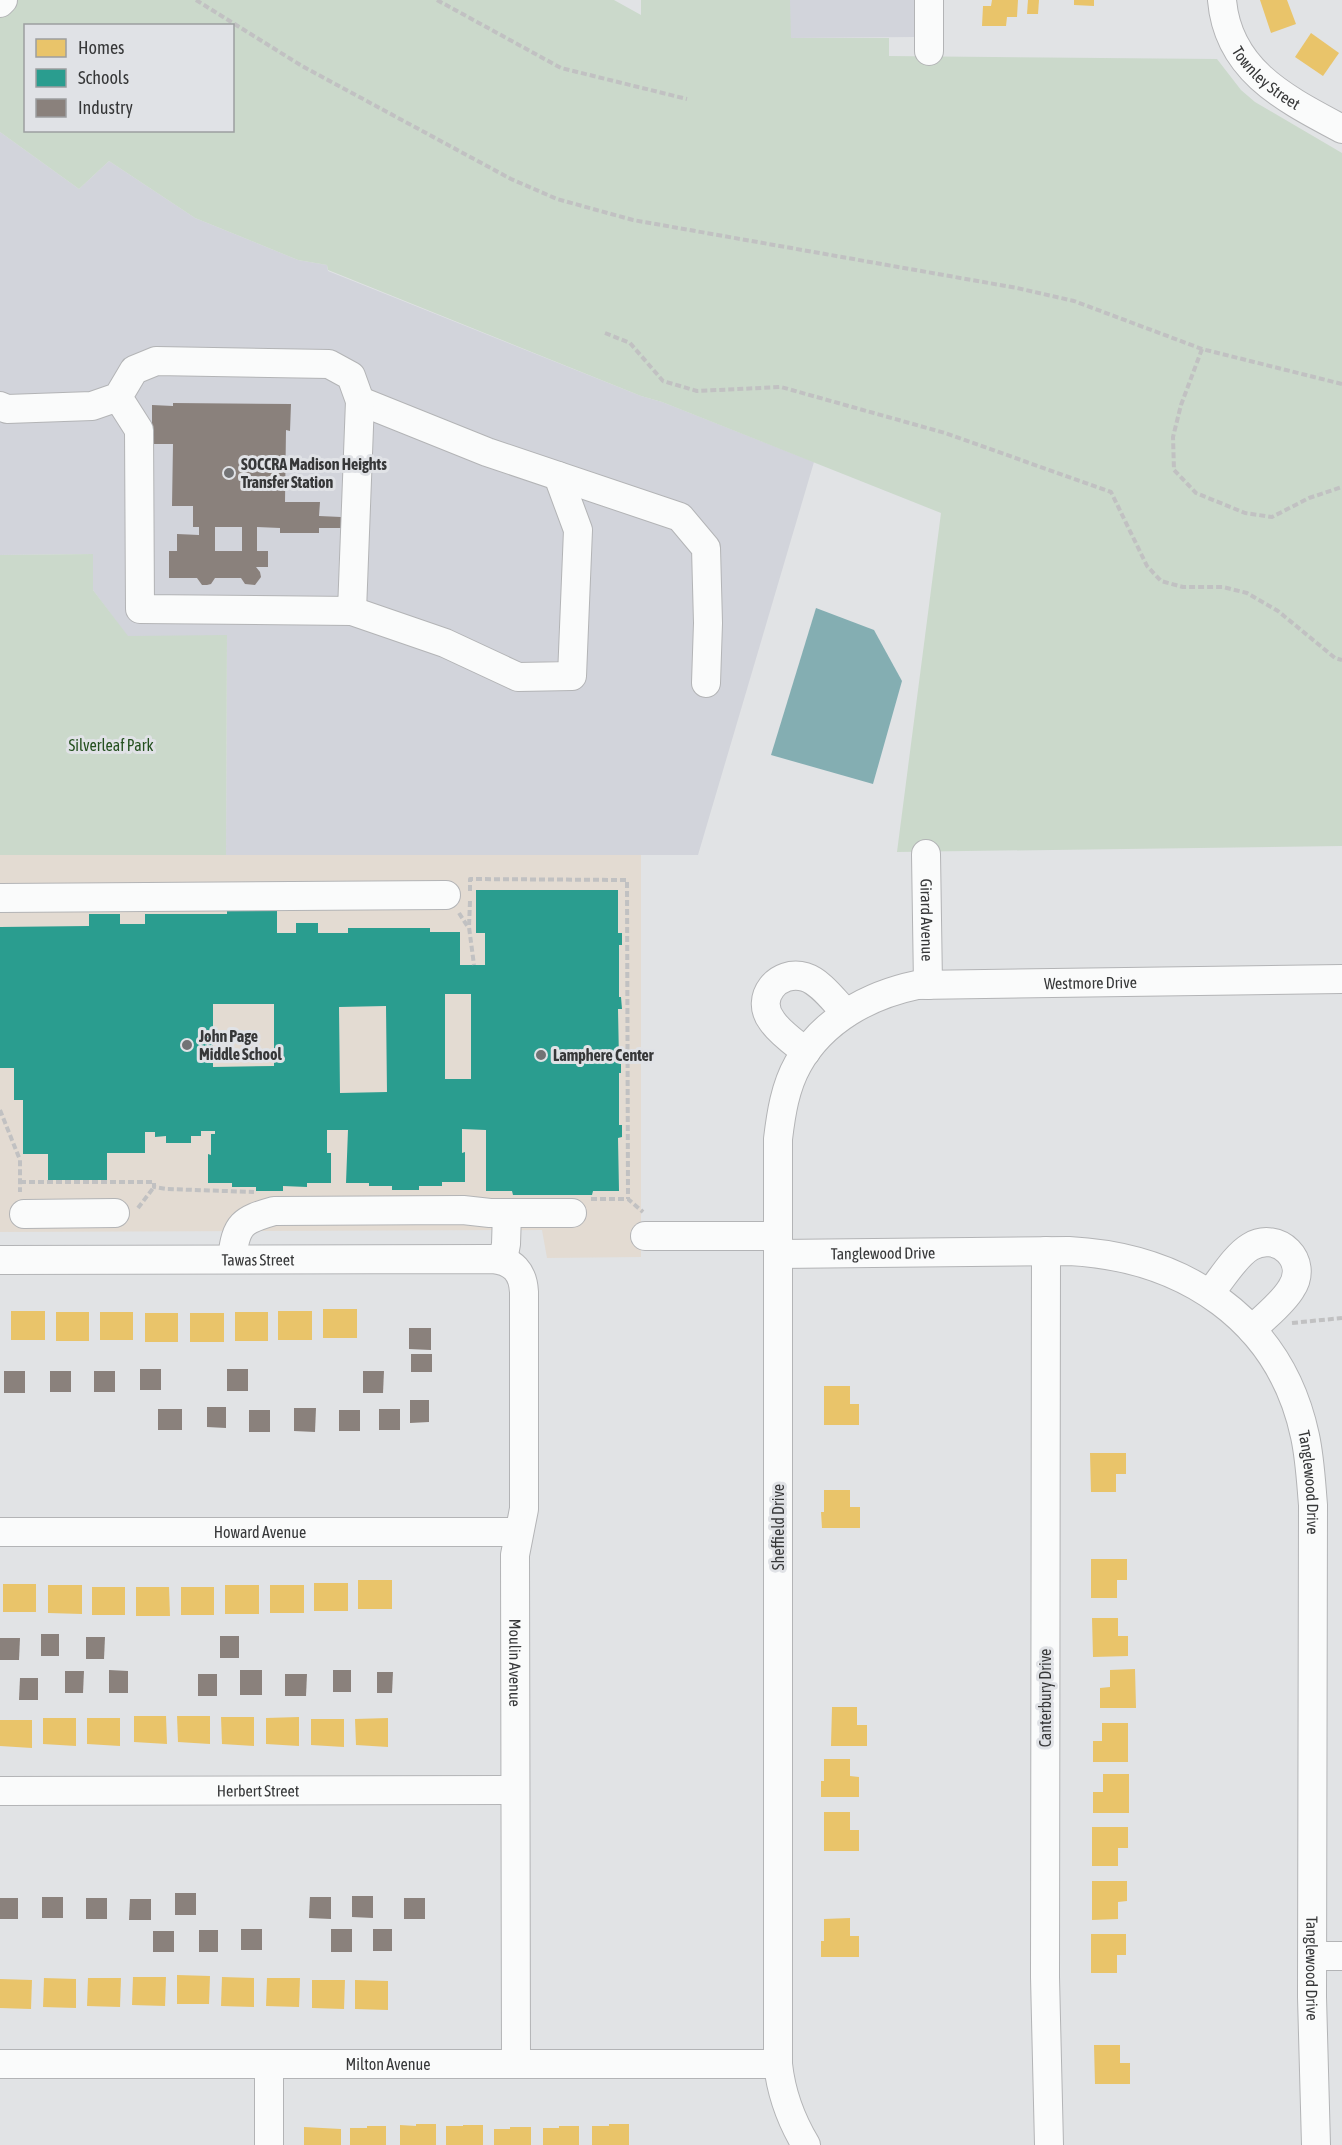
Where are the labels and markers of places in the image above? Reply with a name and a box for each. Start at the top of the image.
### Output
place label: SOCCRA Madison Heights Transfer Station [241,455,387,491]
marker: SOCCRA Madison Heights Transfer Station [222,466,236,480]
place label: John Page Middle School [198,1027,283,1063]
marker: John Page Middle School [180,1038,194,1052]
place label: Lamphere Center [553,1046,654,1064]
marker: Lamphere Center [534,1048,548,1062]

